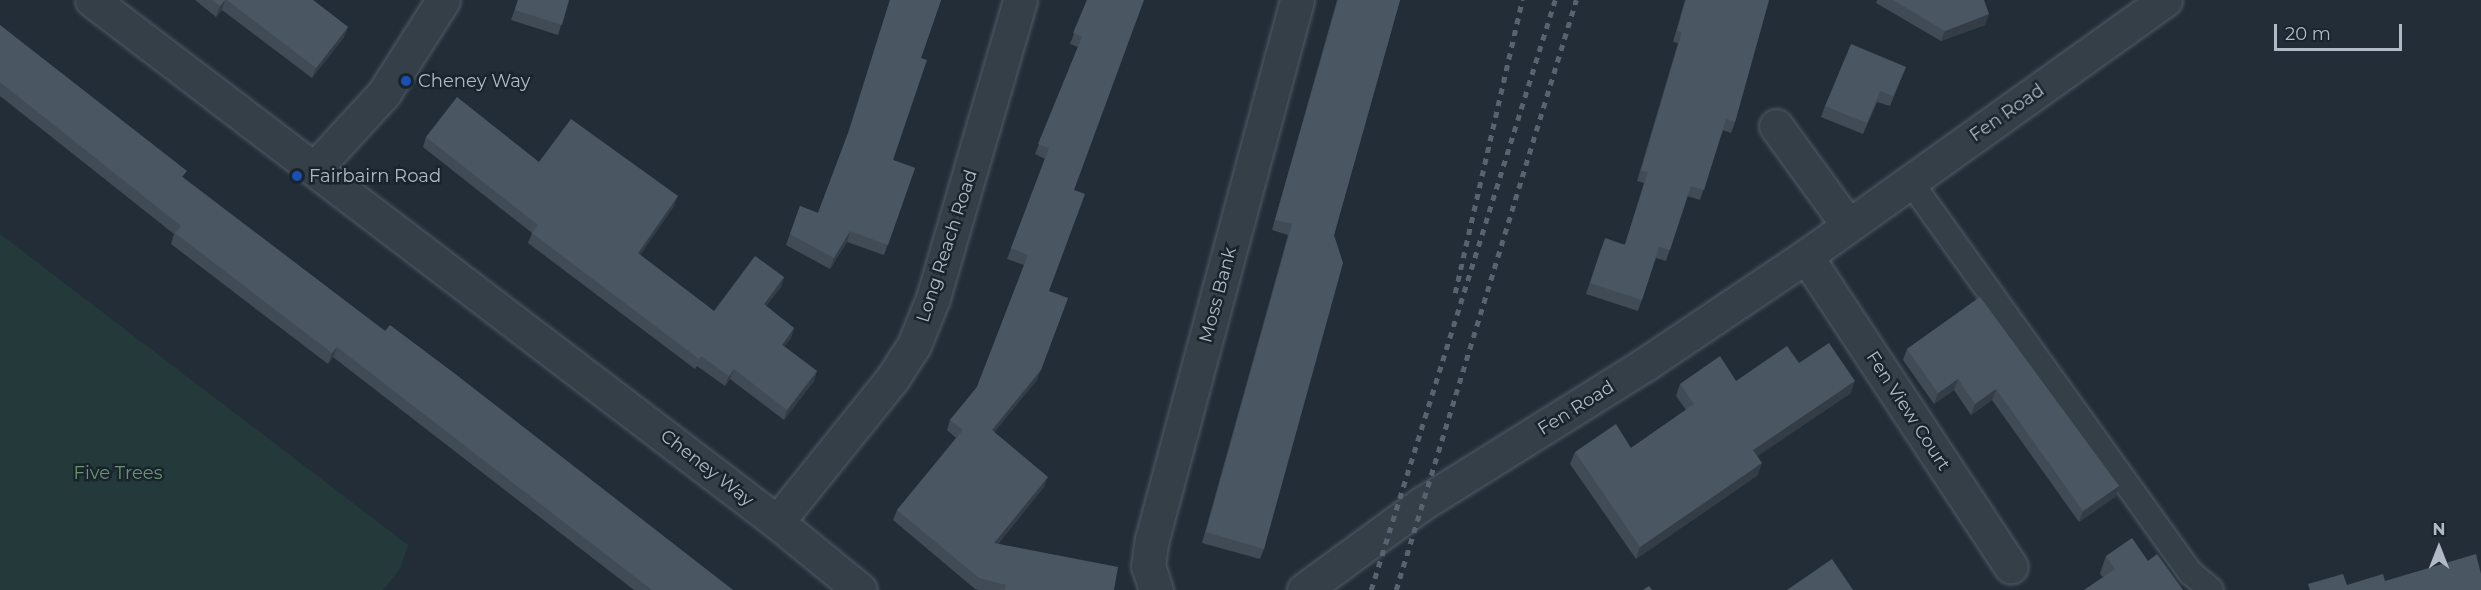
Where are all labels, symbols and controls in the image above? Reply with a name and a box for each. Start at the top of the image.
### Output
scale bar [2277,12,2404,50]
text: 20 m [2285,23,2331,45]
place label: Cheney Way [418,70,530,92]
marker: Cheney Way [399,74,413,88]
street label: Fen Road [1966,80,2048,146]
place label: Fairbairn Road [309,165,441,187]
street label: Long Reach Road [912,167,982,325]
marker: Fairbairn Road [290,169,304,183]
street label: Moss Bank [1195,245,1241,345]
street label: Fen View Court [1861,347,1955,475]
street label: Fen Road [1534,376,1618,440]
street label: Cheney Way [656,425,758,511]
park label: Five Trees [74,462,162,484]
north arrow [2409,518,2469,578]
text: N [2433,520,2445,539]

